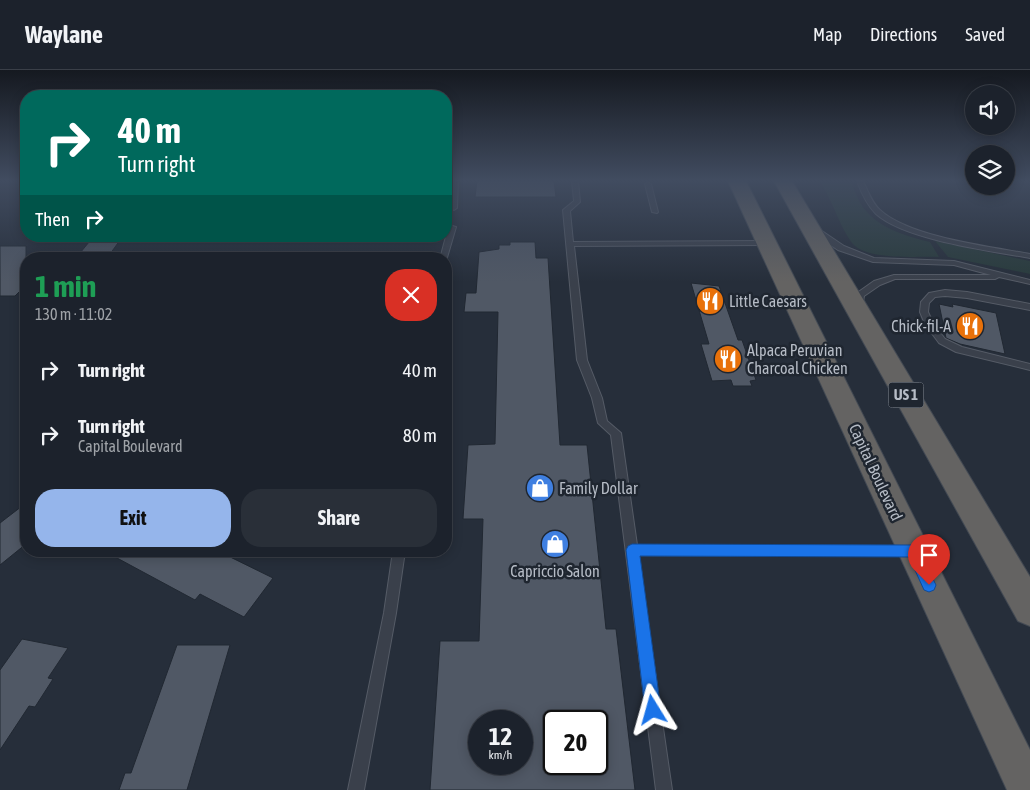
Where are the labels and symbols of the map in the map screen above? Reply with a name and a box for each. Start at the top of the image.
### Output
restaurant icon: Little Caesars [695,286,725,316]
place label: Little Caesars [729,292,807,310]
restaurant icon: Chick-fil-A [955,311,985,341]
place label: Chick-fil-A [891,317,951,335]
place label: Alpaca Peruvian Charcoal Chicken [747,341,848,377]
restaurant icon: Alpaca Peruvian Charcoal Chicken [713,344,743,374]
road number: US 1 [888,382,924,408]
street label: Capital Boulevard [845,421,906,524]
shop icon: Family Dollar [525,473,555,503]
place label: Family Dollar [559,479,638,498]
shop icon: Capriccio Salon [540,529,570,559]
pin [908,534,950,585]
place label: Capriccio Salon [510,562,600,581]
position arrow [626,683,678,735]
speed limit sign: 20 [543,710,608,775]

